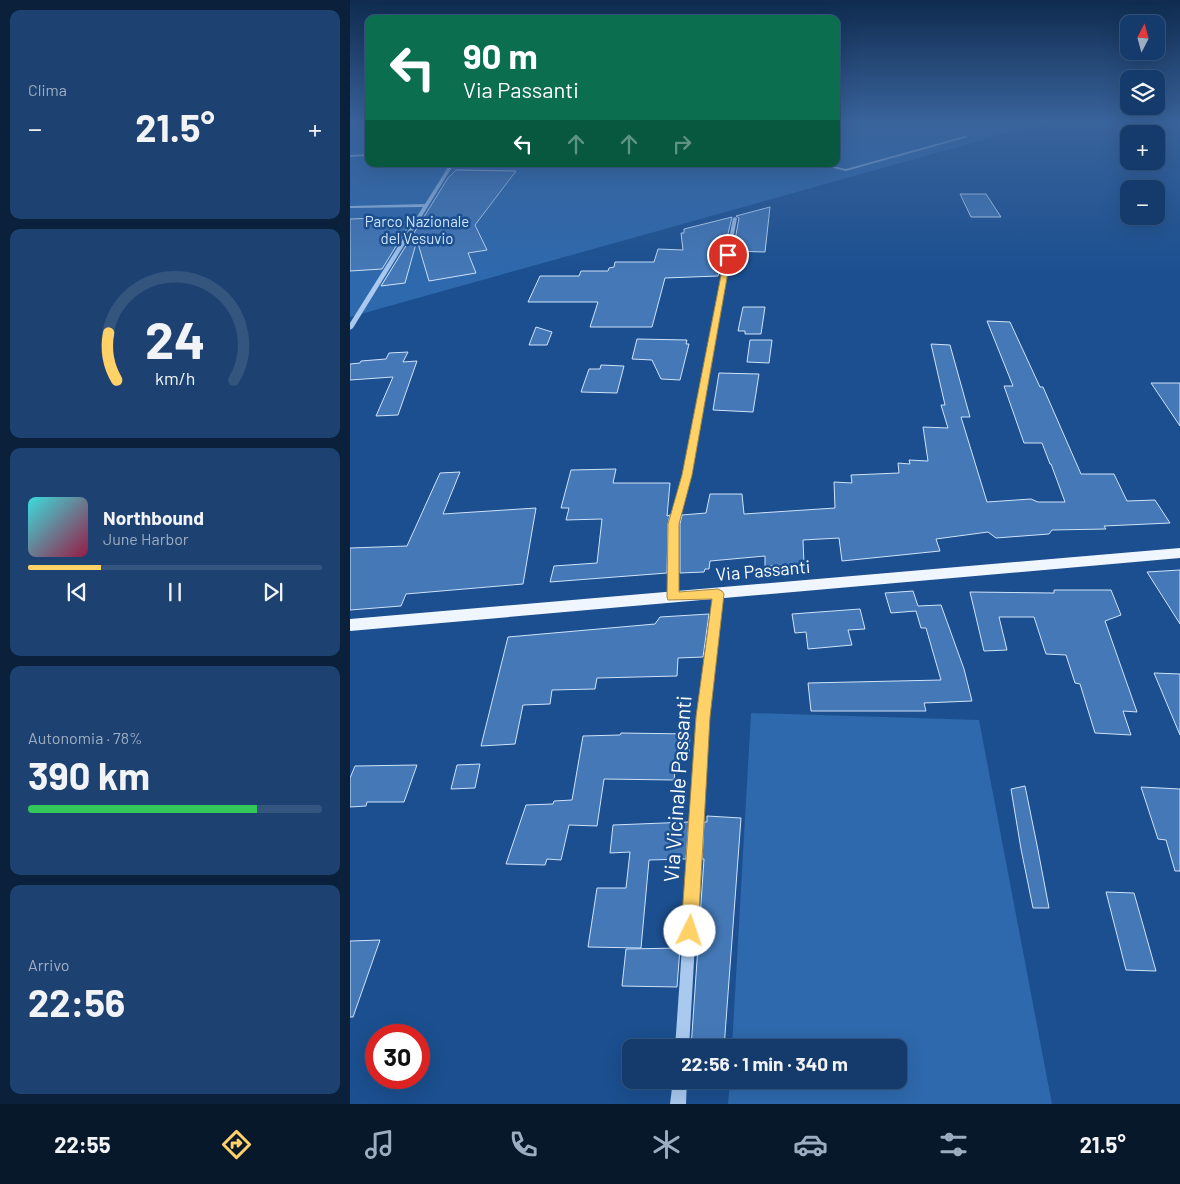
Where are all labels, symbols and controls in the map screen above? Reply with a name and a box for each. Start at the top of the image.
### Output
north arrow [1120,15,1165,60]
map controls [1120,15,1165,225]
text: 90 m [463,34,538,76]
icon: left [380,35,445,100]
button: layers [1120,70,1165,115]
text: Via Passanti [463,76,579,102]
text: Clima [28,80,67,99]
text: 21.5° [135,104,215,150]
text: − [28,111,42,145]
text: + [308,111,322,145]
button: + [1120,125,1165,170]
icon: left [509,130,537,158]
icon: ahead [562,130,590,158]
icon: ahead [615,130,643,158]
icon: right [668,130,696,158]
button: − [1120,180,1165,225]
park label: Parco Nazionale del Vesuvio [365,212,469,247]
pin [707,234,749,276]
icon: arrive [714,241,742,269]
text: 24 [145,307,205,369]
text: km/h [155,367,195,389]
text: Northbound [103,506,204,529]
text: June Harbor [103,529,189,548]
street label: Via Passanti [715,555,811,585]
icon: previous [63,578,91,606]
icon: pause [161,578,189,606]
icon: next [259,578,287,606]
street label: Via Vicinale Passanti [658,695,695,883]
text: Autonomia · 78% [28,728,143,747]
text: 390 km [28,752,150,798]
position arrow [663,904,715,956]
text: Arrivo [28,955,70,974]
text: 22:56 [28,979,125,1025]
speed limit sign: 30 [365,1024,430,1089]
text: 22:56 · 1 min · 340 m [681,1052,848,1075]
icon: directions [219,1127,254,1162]
icon: music [362,1127,397,1162]
icon: phone [506,1127,541,1162]
icon: climate [649,1127,684,1162]
icon: car [793,1127,828,1162]
icon: filters [936,1127,971,1162]
text: 22:55 [54,1131,111,1157]
text: 21.5° [1080,1131,1126,1157]

